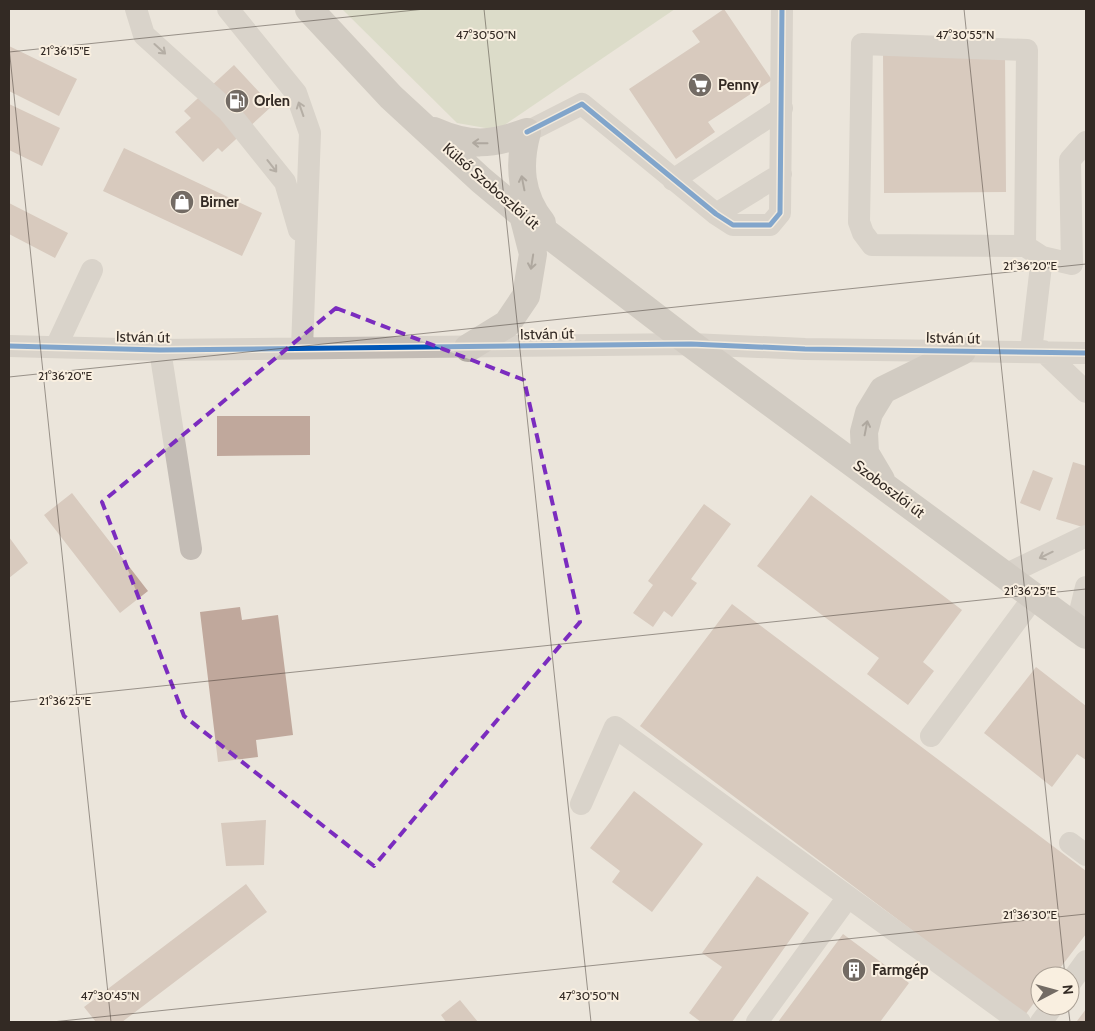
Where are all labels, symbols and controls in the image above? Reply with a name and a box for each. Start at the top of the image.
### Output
text: 47°30'50"N [456,27,516,42]
text: 47°30'55"N [936,27,994,42]
text: 21°36'15"E [40,43,90,58]
one-way arrow [153,43,166,55]
supermarket icon: Penny [687,72,713,98]
place label: Penny [718,76,760,94]
fuel station icon: Orlen [224,88,250,114]
place label: Orlen [254,92,290,110]
one-way arrow [296,102,306,118]
one-way arrow [473,138,489,147]
street label: Külső Szoboszlói út [439,139,543,233]
one-way arrow [267,159,277,173]
one-way arrow [518,176,528,192]
shop icon: Birner [169,189,195,215]
place label: Birner [200,193,239,211]
one-way arrow [526,254,536,270]
text: 21°36'20"E [1003,258,1057,273]
street label: István út [520,325,574,343]
street label: István út [116,328,170,346]
street label: István út [926,329,980,347]
text: 21°36'20"E [38,368,92,383]
one-way arrow [861,421,871,437]
street label: Szoboszlói út [850,456,928,522]
one-way arrow [1038,550,1053,560]
text: 21°36'25"E [1004,583,1057,598]
text: 21°36'25"E [39,693,92,708]
text: 21°36'30"E [1003,907,1058,922]
building icon: Farmgép [841,957,867,983]
place label: Farmgép [872,961,929,979]
north arrow [1030,966,1080,1016]
text: N [1058,984,1077,996]
text: 47°30'45"N [81,988,139,1003]
text: 47°30'50"N [559,988,619,1003]

